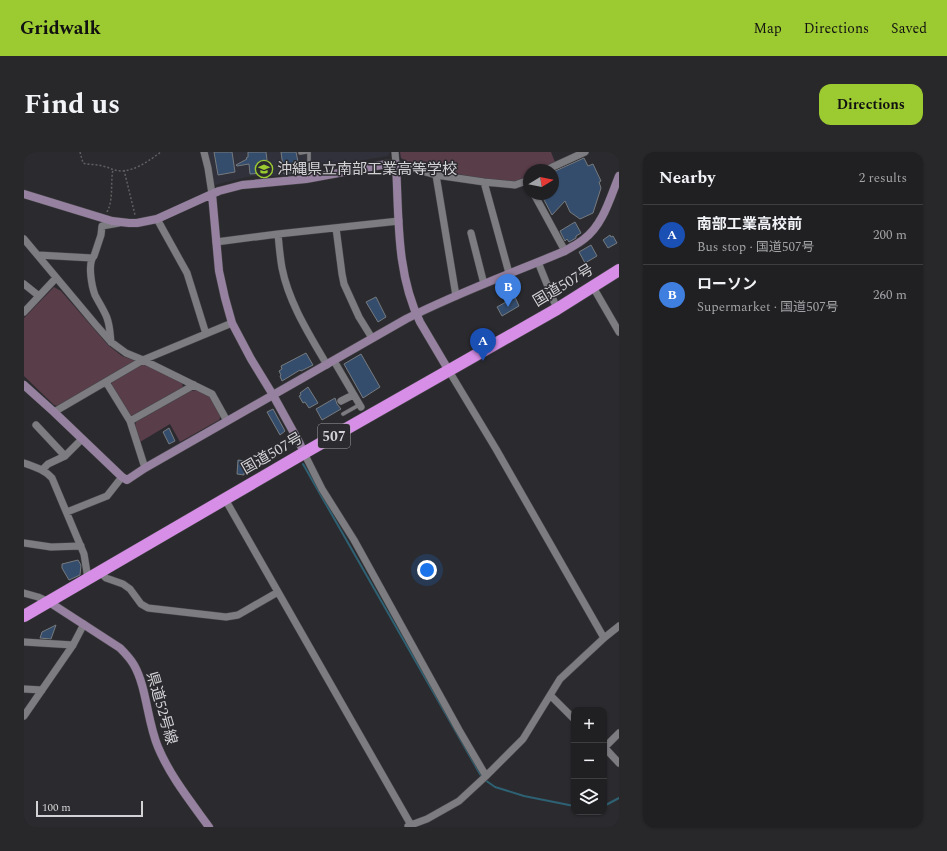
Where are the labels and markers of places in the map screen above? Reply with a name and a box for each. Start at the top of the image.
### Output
place label: 沖縄県立南部工業高等学校 [277,158,457,181]
school or university icon: 沖縄県立南部工業高等学校 [254,159,274,179]
pin: B [495,274,521,307]
pin: A [470,328,496,361]

